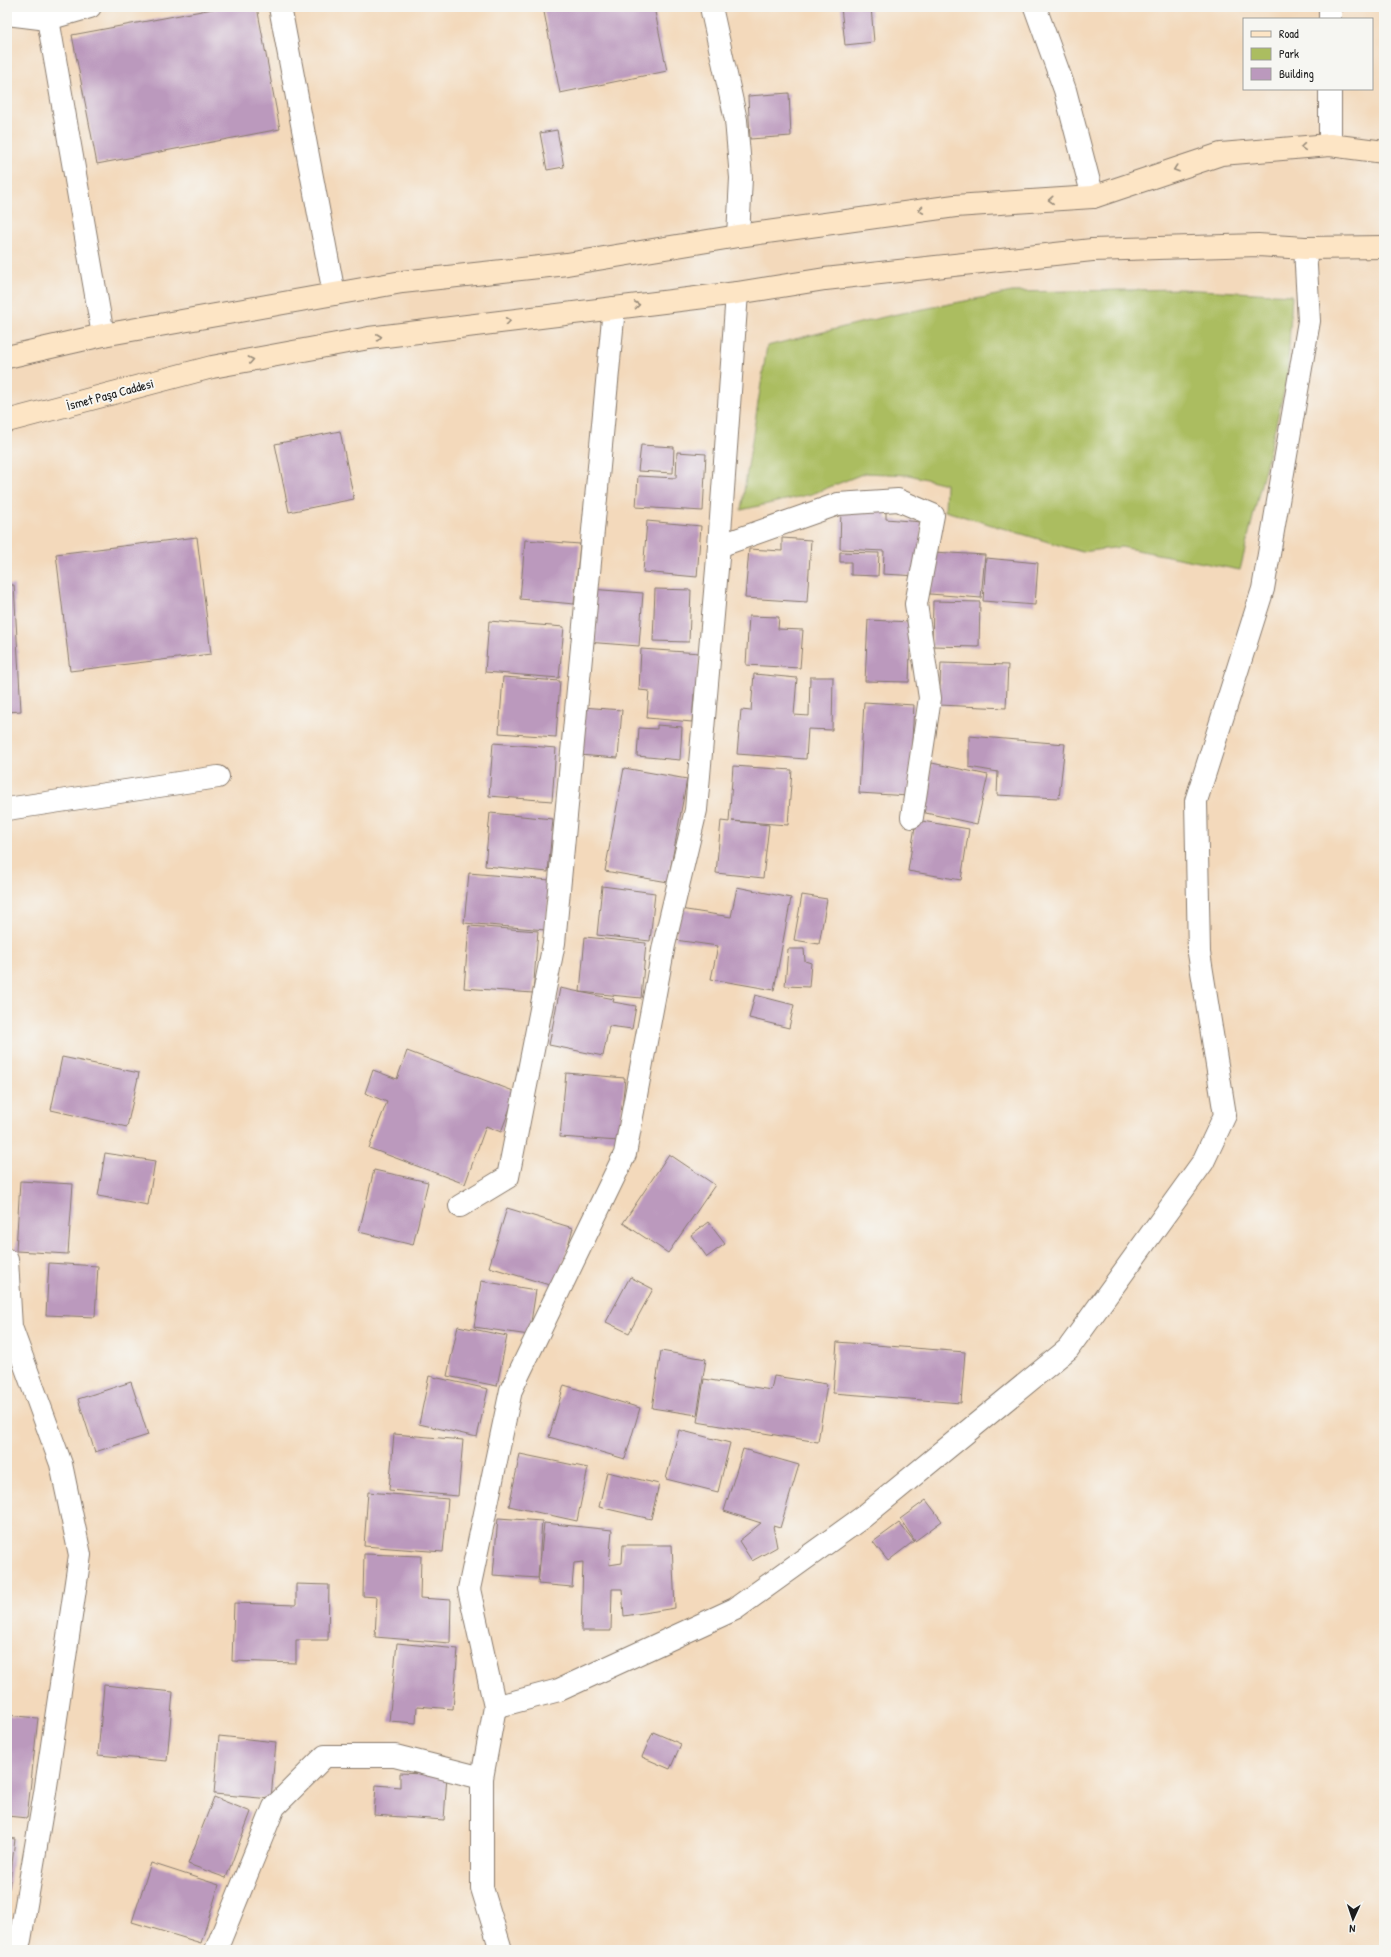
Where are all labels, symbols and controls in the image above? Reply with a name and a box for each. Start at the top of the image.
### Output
legend [1243,18,1373,90]
text: Road [1279,25,1299,42]
text: Park [1279,45,1299,62]
text: Building [1279,65,1314,82]
one-way arrow [1300,143,1306,152]
one-way arrow [1173,164,1180,173]
one-way arrow [1048,195,1054,204]
one-way arrow [918,205,924,214]
one-way arrow [634,301,640,310]
one-way arrow [505,317,511,326]
one-way arrow [376,333,382,342]
one-way arrow [248,357,254,365]
street label: İsmet Paşa Caddesi [64,374,156,414]
north arrow [1333,1899,1373,1939]
text: N [1349,1922,1356,1936]

